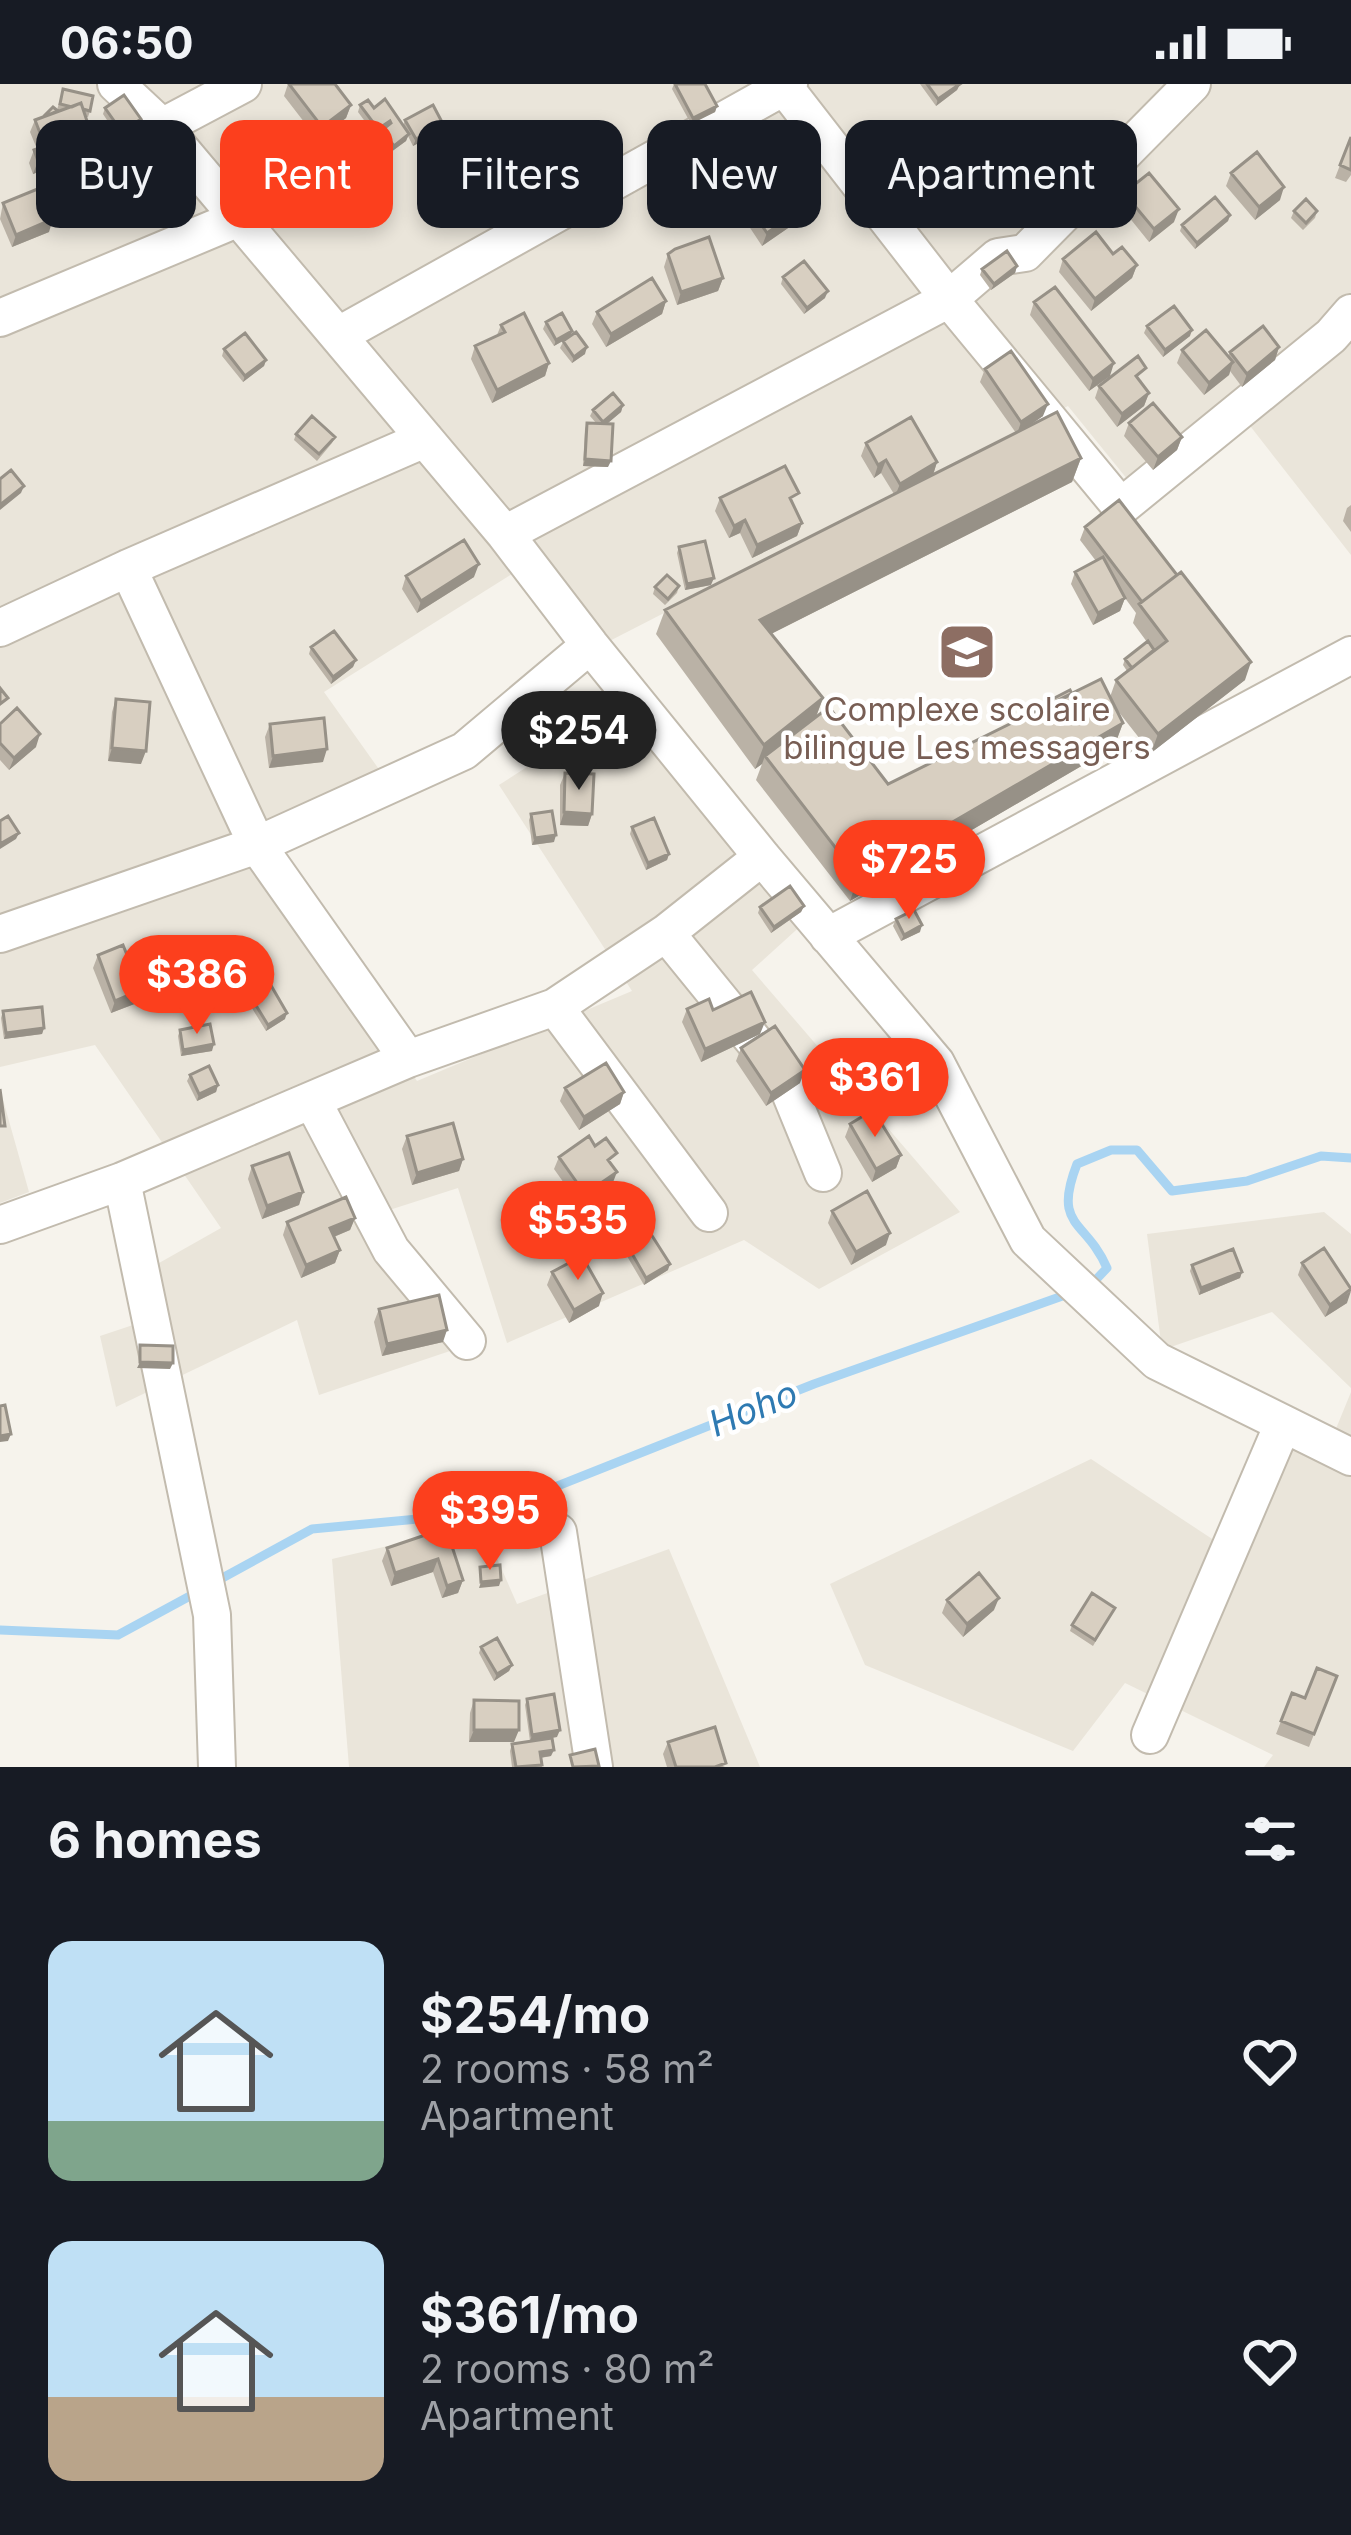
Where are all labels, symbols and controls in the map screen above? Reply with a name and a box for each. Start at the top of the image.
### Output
text: 06:50 [60,15,194,70]
chip: Buy [36,120,196,228]
chip: Rent [220,120,393,228]
chip: Filters [417,120,623,228]
chip: New [647,120,821,228]
chip: Apartment [845,120,1137,228]
school or university icon: Complexe scolaire bilingue Les messagers [936,621,998,683]
place label: Complexe scolaire bilingue Les messagers [783,689,1151,767]
pin: $254 [508,691,650,793]
text: $254 [528,706,630,753]
pin: $725 [838,820,980,922]
text: $725 [860,835,958,882]
pin: $386 [126,935,268,1037]
text: $386 [146,950,248,997]
pin: $361 [804,1038,946,1140]
text: $361 [829,1053,921,1100]
pin: $535 [507,1181,649,1283]
text: $535 [528,1196,628,1243]
water label: Hoho [702,1371,804,1445]
pin: $395 [419,1471,561,1573]
text: $395 [440,1486,540,1533]
icon: filters [1237,1806,1303,1872]
text: 6 homes [48,1809,262,1870]
text: $254/mo [420,1984,650,2045]
icon: home [144,1989,288,2133]
icon: heart [1237,2028,1303,2094]
text: 2 rooms · 58 m² [420,2045,714,2092]
text: Apartment [420,2092,614,2139]
text: $361/mo [420,2284,639,2345]
icon: home [144,2289,288,2433]
icon: heart [1237,2328,1303,2394]
text: 2 rooms · 80 m² [420,2345,715,2392]
text: Apartment [420,2392,614,2439]

